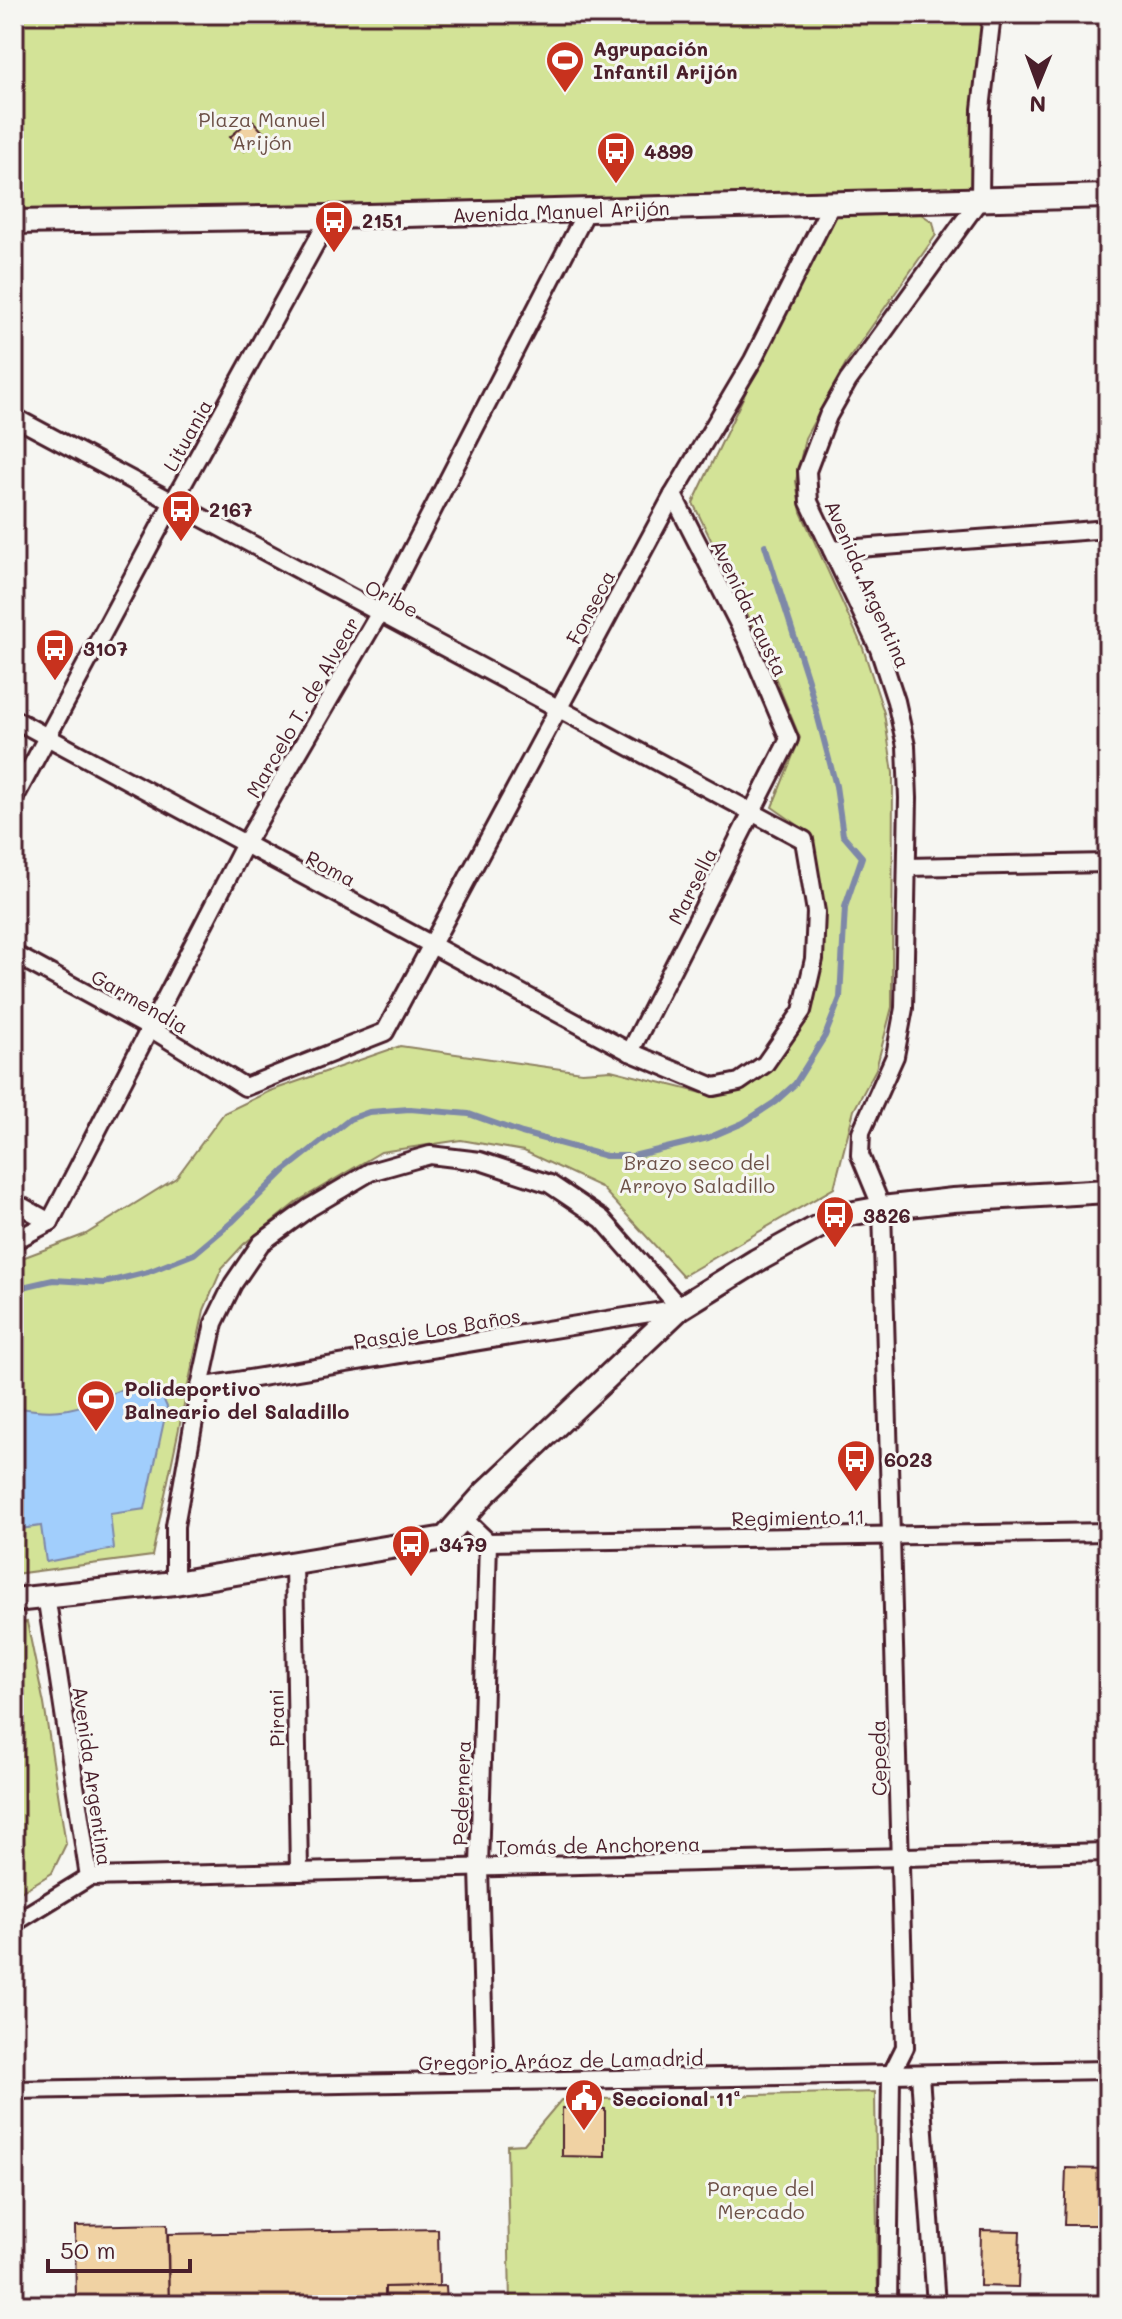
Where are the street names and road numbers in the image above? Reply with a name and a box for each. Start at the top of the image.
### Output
street label: Avenida Manuel Arijón [452,194,670,228]
street label: Lituania [157,394,217,476]
street label: Avenida Argentina [819,496,917,672]
street label: Avenida Fausta [706,535,794,681]
street label: Fonseca [560,565,620,649]
street label: Oribe [361,573,423,623]
street label: Marcelo T. de Alvear [239,612,365,802]
street label: Marsella [662,843,722,929]
street label: Roma [301,844,361,892]
street label: Garmendia [87,963,193,1039]
street label: Pasaje Los Baños [352,1302,522,1354]
street label: Regimiento 11 [731,1503,865,1531]
street label: Avenida Argentina [68,1685,118,1867]
street label: Pirani [262,1689,290,1747]
street label: Cepeda [864,1720,892,1796]
street label: Pedernera [446,1740,476,1846]
street label: Tomás de Anchorena [495,1830,701,1860]
street label: Gregorio Aráoz de Lamadrid [418,2045,704,2075]

